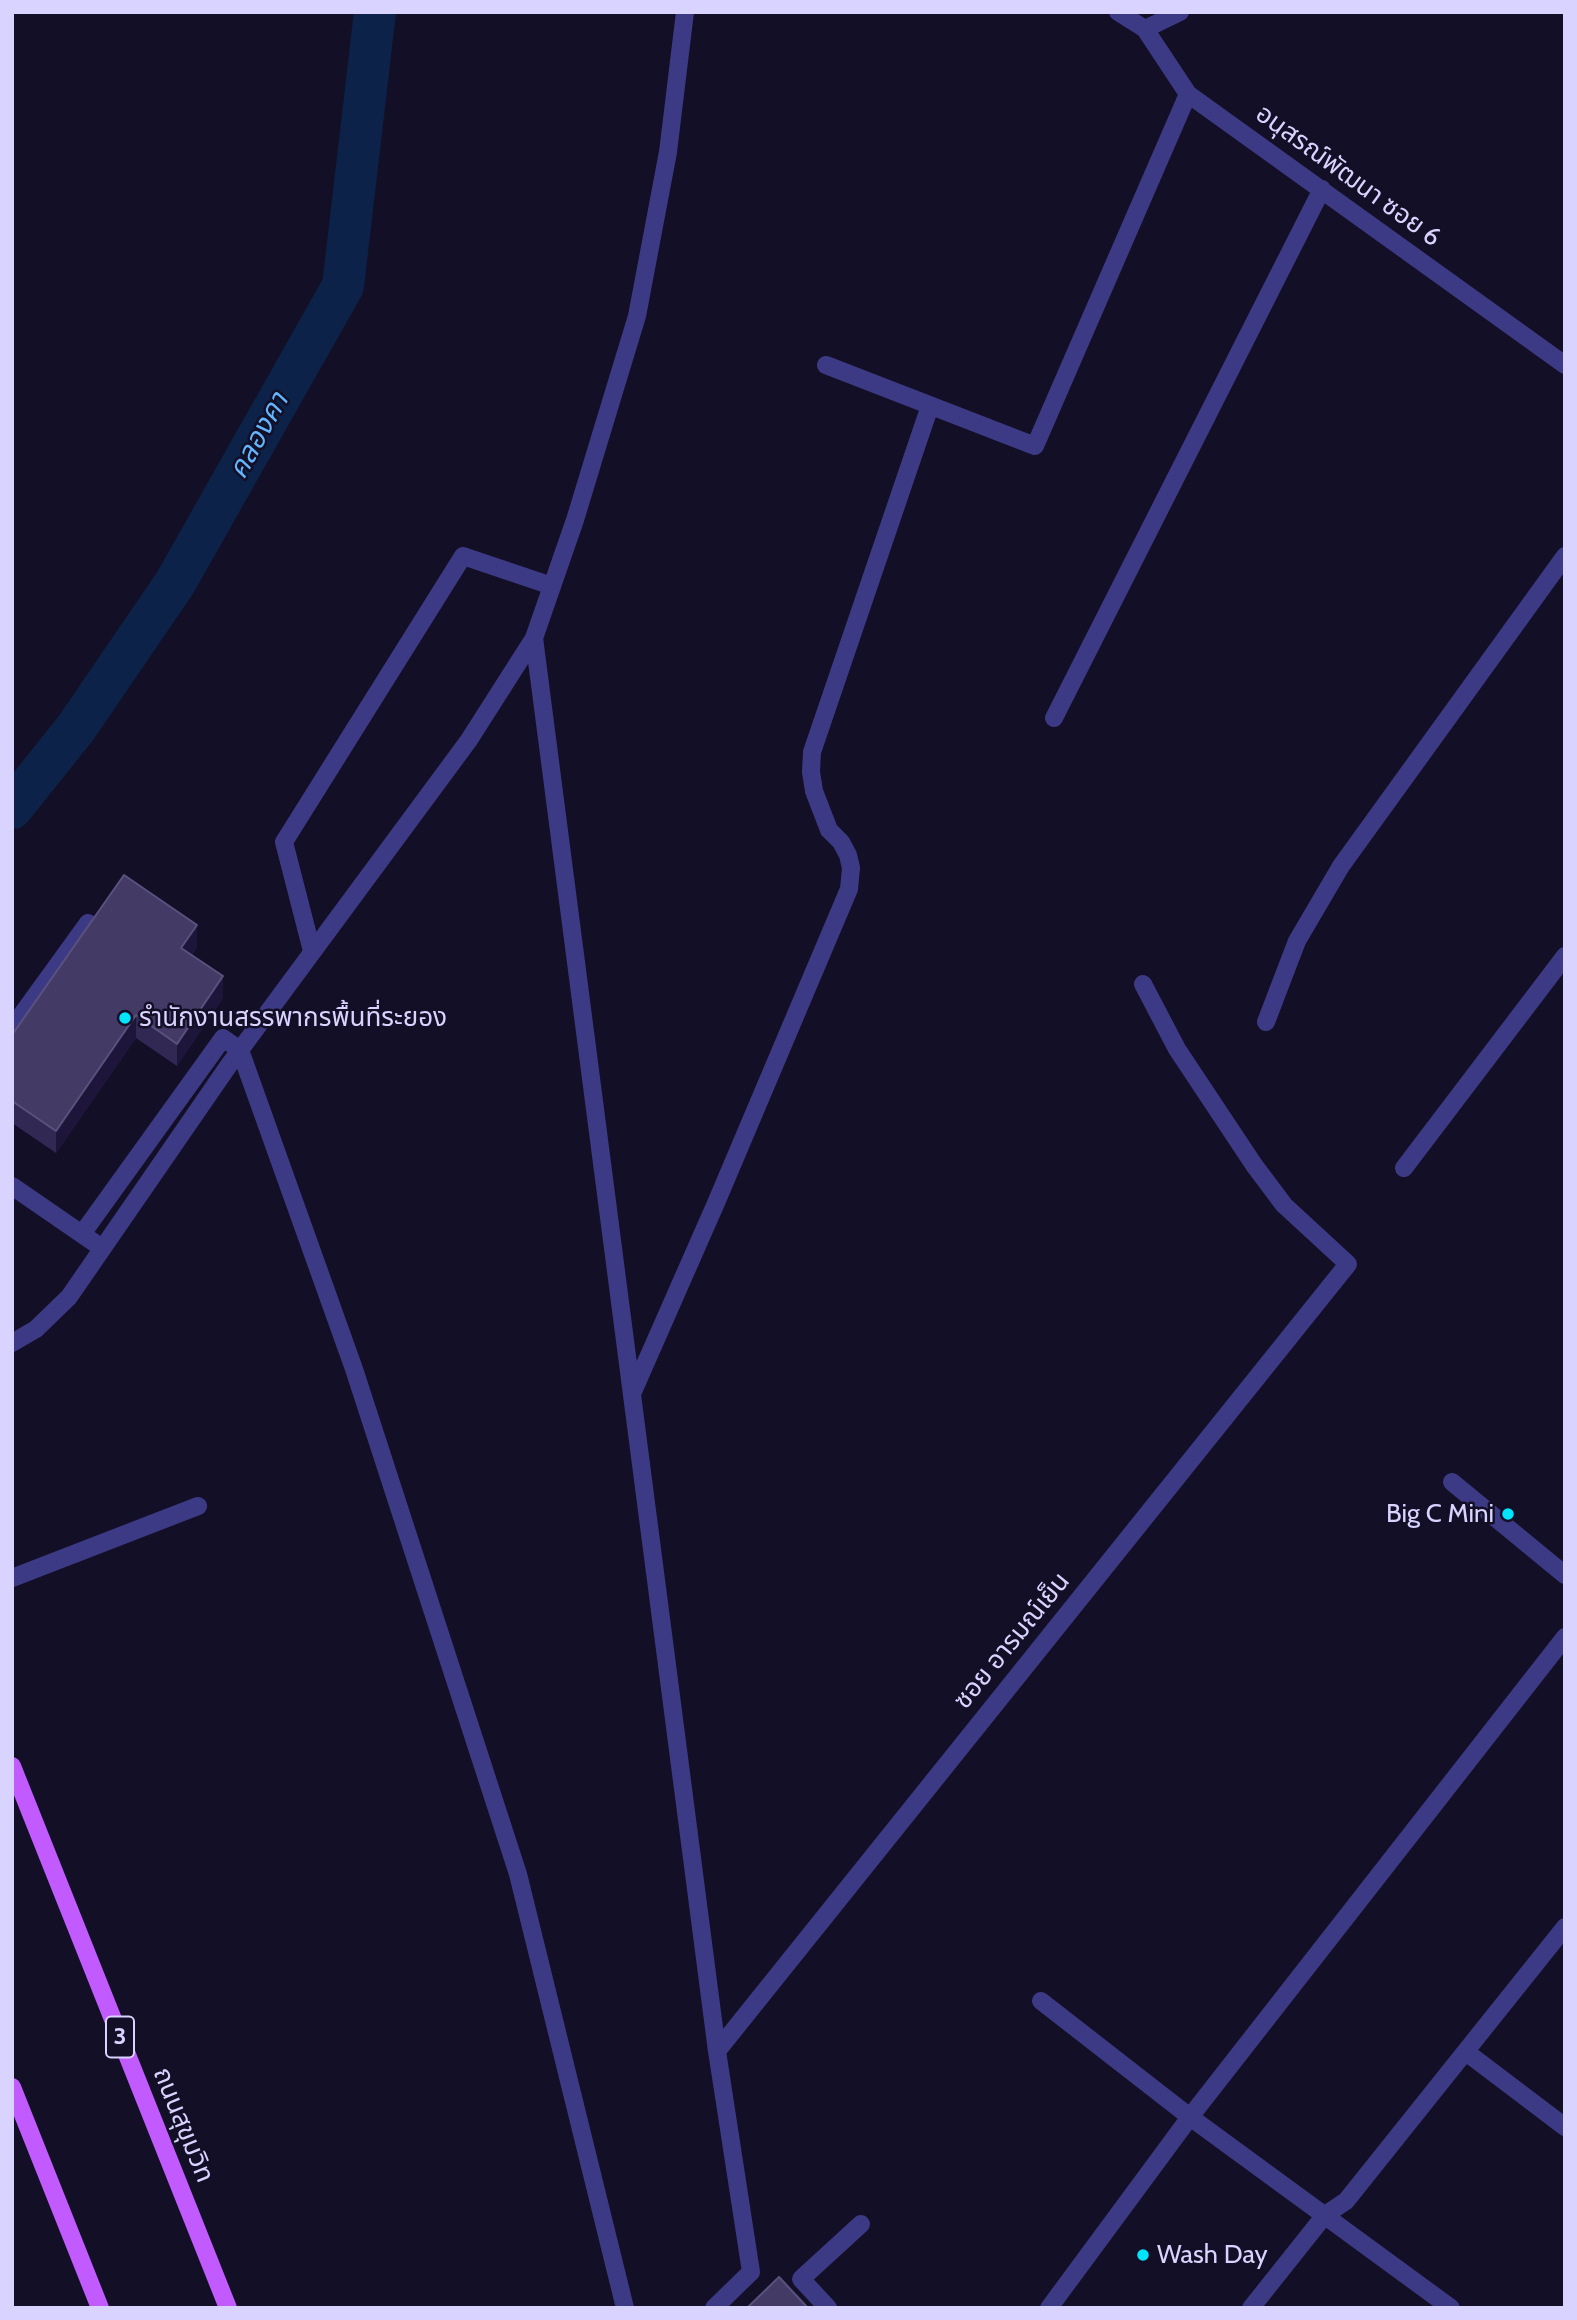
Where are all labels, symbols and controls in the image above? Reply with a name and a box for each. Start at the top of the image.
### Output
street label: อนุสรณ์พัฒนา ซอย 6 [1249,98,1447,254]
water label: คลองคา [222,387,296,485]
place label: รำนักงานสรรพากรพื้นที่ระยอง [139,1002,447,1034]
marker: รำนักงานสรรพากรพื้นที่ระยอง [117,1010,133,1026]
place label: Big C Mini [1386,1498,1494,1530]
marker: Big C Mini [1500,1506,1516,1522]
street label: ซอย อารมณ์เย็น [947,1566,1077,1716]
road number: 3 [106,2016,134,2058]
street label: ถนนสุขุมวิท [146,2063,220,2187]
place label: Wash Day [1157,2239,1268,2271]
marker: Wash Day [1135,2247,1151,2263]

